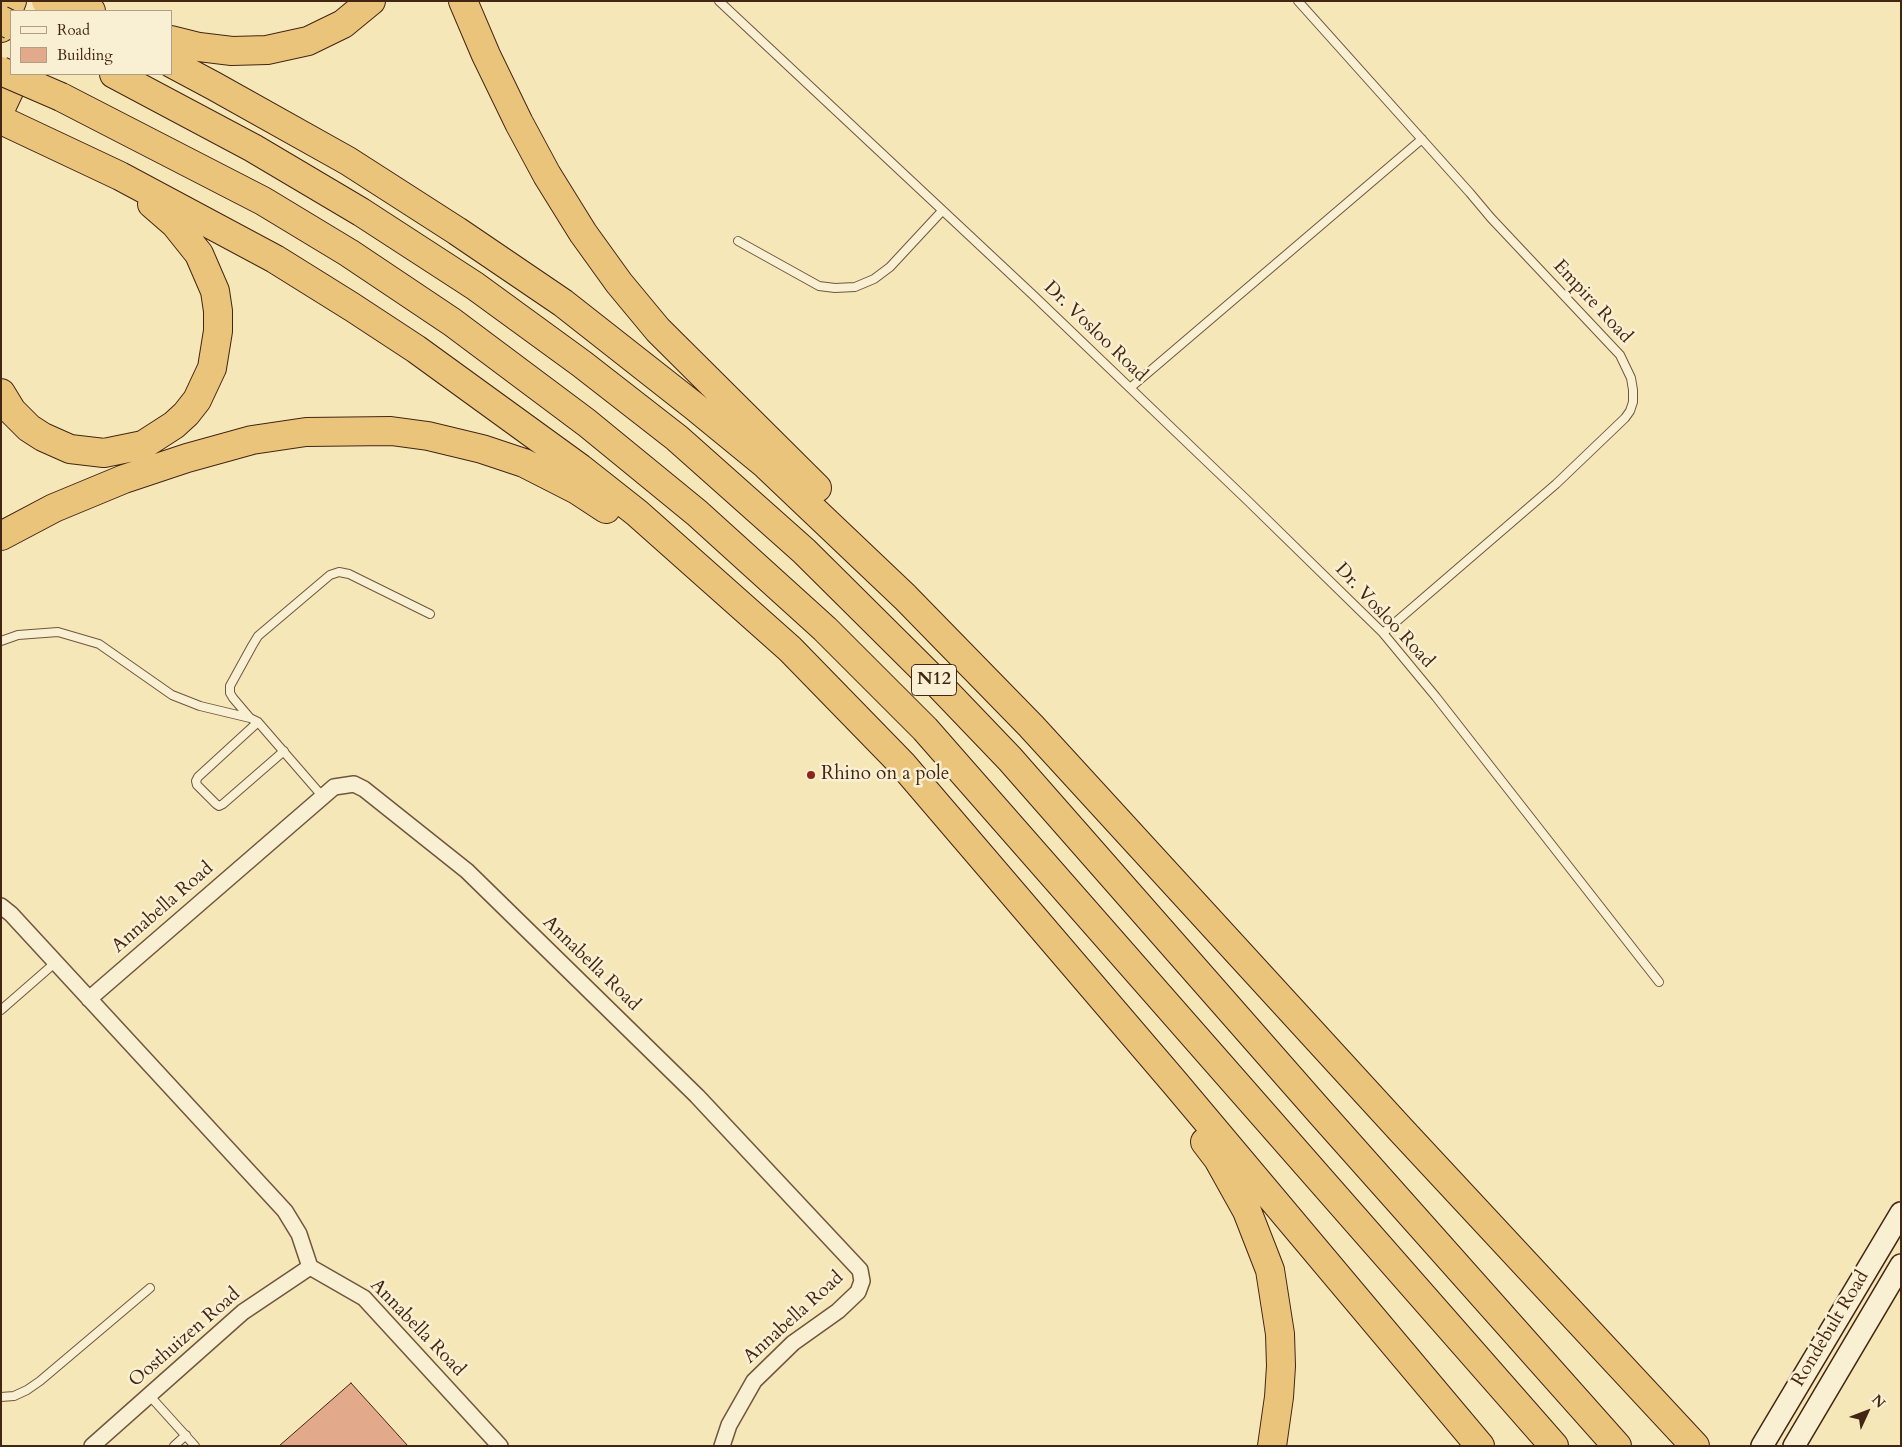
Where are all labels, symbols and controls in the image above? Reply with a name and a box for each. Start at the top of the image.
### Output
legend [10,10,172,75]
text: Road [57,20,90,40]
text: Building [57,45,113,65]
street label: Empire Road [1548,256,1636,348]
street label: Dr. Vosloo Road [1038,277,1152,387]
street label: Dr. Vosloo Road [1330,559,1438,673]
road number: N12 [912,664,956,696]
place label: Rhino on a pole [821,764,949,786]
marker: Rhino on a pole [805,769,817,781]
street label: Annabella Road [108,858,218,958]
street label: Annabella Road [537,912,645,1016]
street label: Annabella Road [739,1267,849,1369]
street label: Rondebult Road [1787,1267,1875,1391]
street label: Annabella Road [365,1274,469,1382]
street label: Oosthuizen Road [125,1283,245,1393]
north arrow [1842,1387,1892,1437]
text: N [1867,1391,1889,1412]

